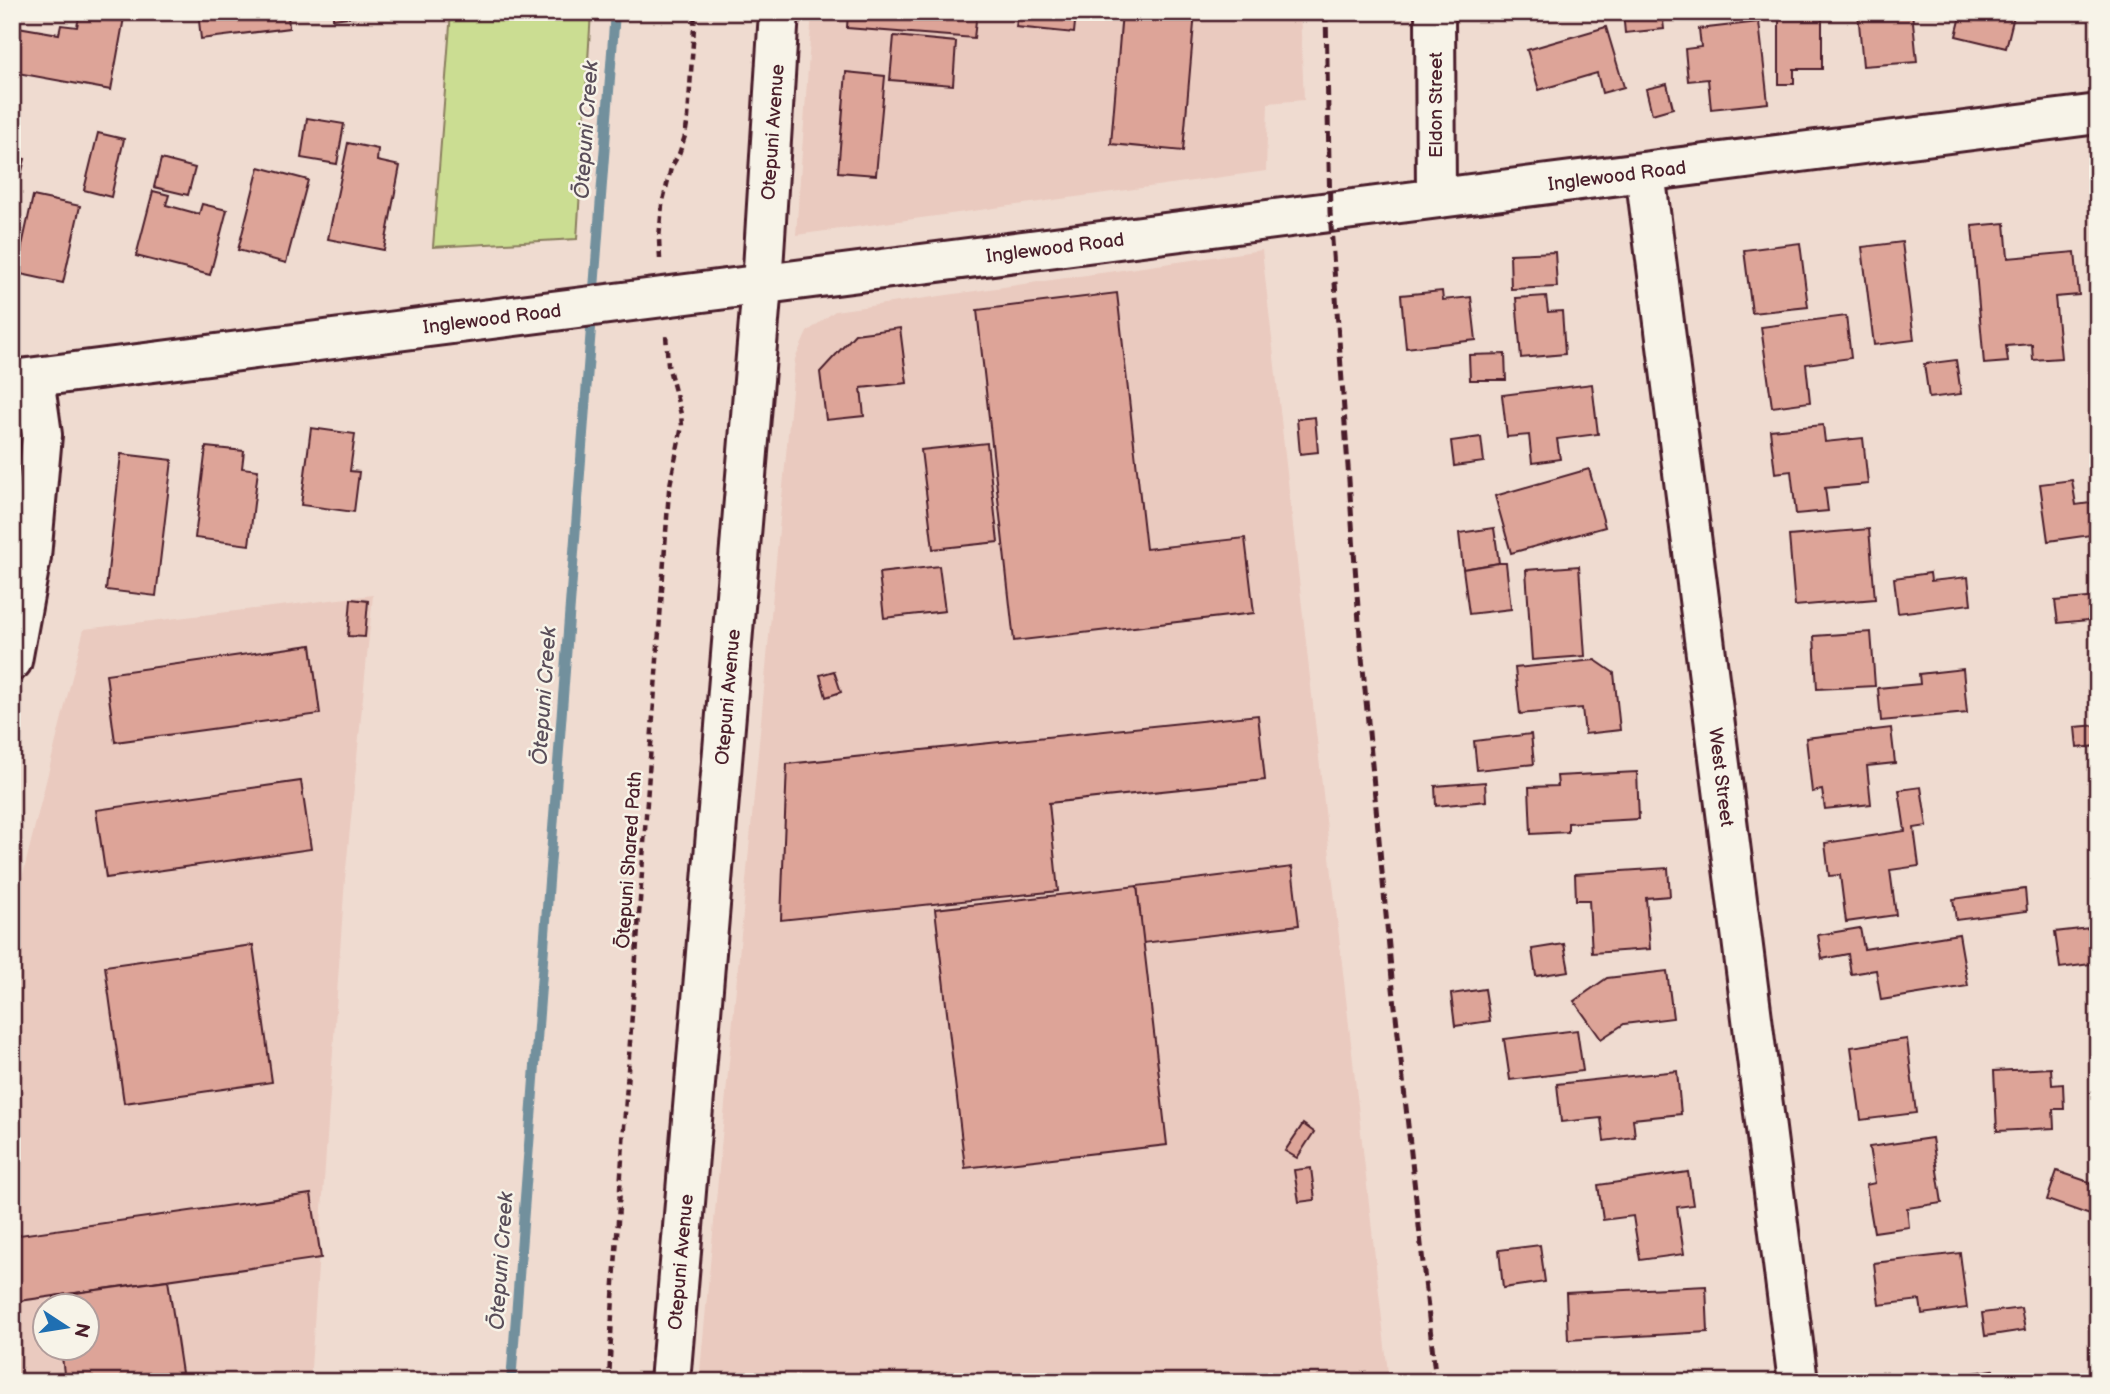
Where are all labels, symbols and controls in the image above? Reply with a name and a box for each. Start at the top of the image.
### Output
street label: Eldon Street [1425,52,1448,158]
water label: Ōtepuni Creek [569,60,604,200]
street label: Otepuni Avenue [757,63,790,201]
street label: Inglewood Road [1547,157,1688,196]
street label: Inglewood Road [985,229,1126,268]
street label: Inglewood Road [422,300,563,339]
water label: Ōtepuni Creek [527,626,562,766]
street label: Otepuni Avenue [711,628,746,766]
street label: West Street [1703,726,1738,828]
street label: Ōtepuni Shared Path [612,771,647,950]
water label: Ōtepuni Creek [484,1191,519,1331]
street label: Otepuni Avenue [664,1193,699,1331]
north arrow [32,1292,102,1362]
text: N [68,1321,94,1340]

